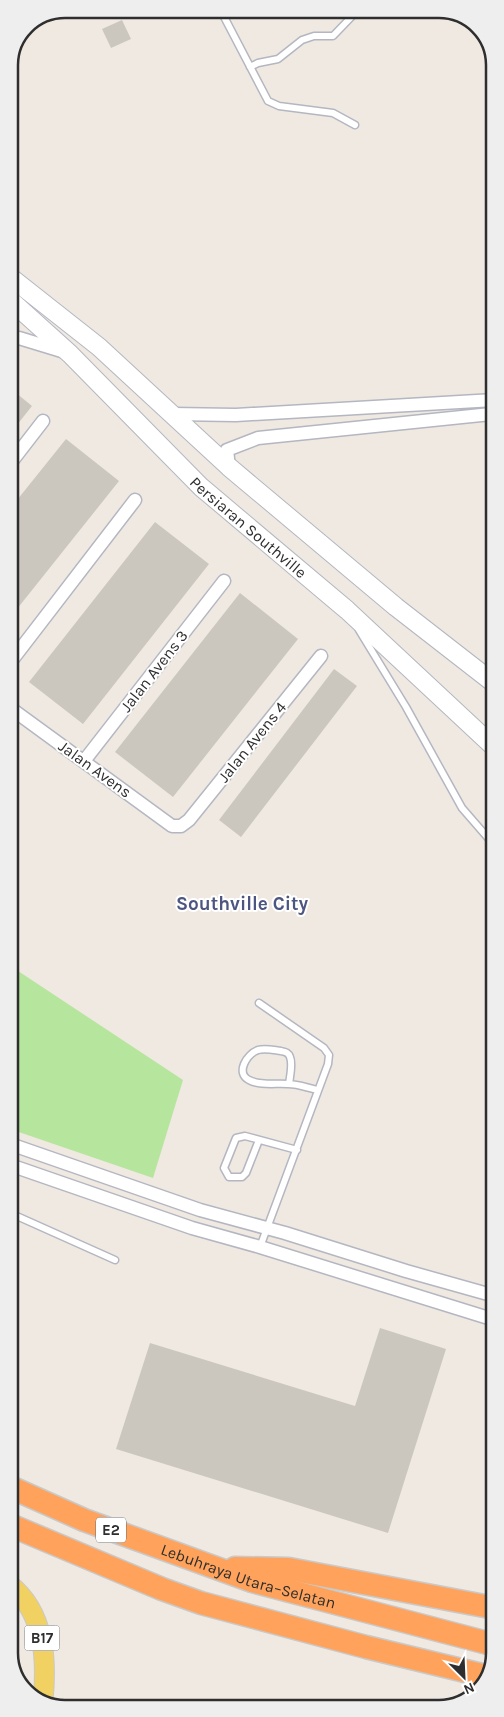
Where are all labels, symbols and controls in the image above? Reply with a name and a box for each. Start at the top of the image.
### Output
street label: Persiaran Southville [186,472,311,582]
street label: Jalan Avens 3 [116,626,192,716]
street label: Jalan Avens 4 [214,698,290,786]
street label: Jalan Avens [55,736,135,802]
district label: Southville City [176,893,308,915]
road number: E2 [96,1518,126,1542]
street label: Lebuhraya Utara–Selatan [159,1539,338,1612]
road number: B17 [24,1626,60,1650]
north arrow [439,1652,489,1702]
text: N [461,1679,477,1698]

